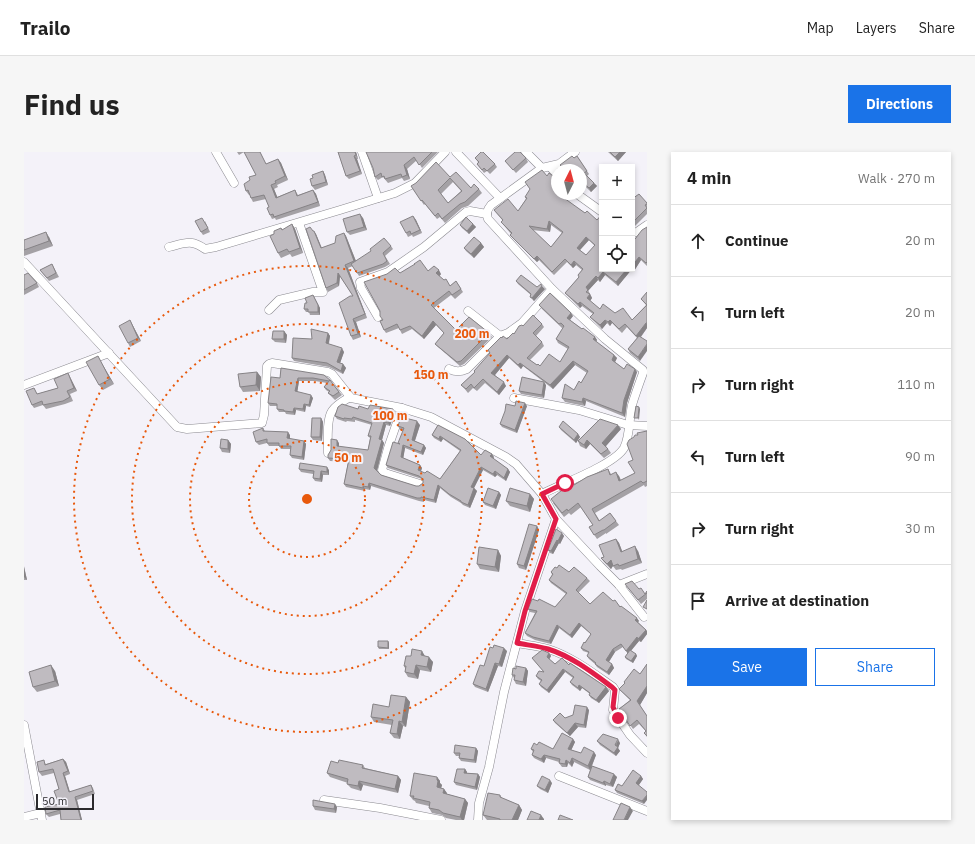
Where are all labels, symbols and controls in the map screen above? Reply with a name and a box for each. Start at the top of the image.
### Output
text: Trailo [20,16,70,40]
text: Map [807,19,834,37]
text: Layers [856,19,897,37]
text: Share [919,19,955,37]
button: Directions [848,85,951,123]
text: Find us [24,86,120,123]
north arrow [551,164,587,200]
map controls [599,164,635,272]
button: + [599,164,635,200]
text: 4 min [687,167,731,189]
text: Walk · 270 m [858,170,935,187]
button: − [599,200,635,236]
icon: ahead [687,230,709,252]
text: Continue [725,231,789,250]
text: 20 m [905,232,935,249]
button: locate [599,236,635,272]
icon: left [687,302,709,324]
text: Turn left [725,303,785,322]
text: 20 m [905,304,935,321]
text: 200 m [454,326,490,341]
text: 150 m [413,367,449,382]
icon: right [687,374,709,396]
text: Turn right [725,375,794,394]
text: 110 m [897,376,935,393]
text: 100 m [372,408,408,423]
icon: left [687,446,709,468]
text: Turn left [725,447,785,466]
text: 90 m [905,448,935,465]
text: 50 m [334,450,362,465]
route start [556,474,574,492]
centre of rings [300,492,314,506]
icon: right [687,518,709,540]
text: Turn right [725,519,794,538]
text: 30 m [905,520,935,537]
icon: arrive [687,590,709,612]
text: Arrive at destination [725,591,869,610]
button: Save [687,648,807,686]
button: Share [815,648,935,686]
route end [609,709,627,727]
scale bar [36,792,94,811]
text: 50 m [42,794,67,808]

